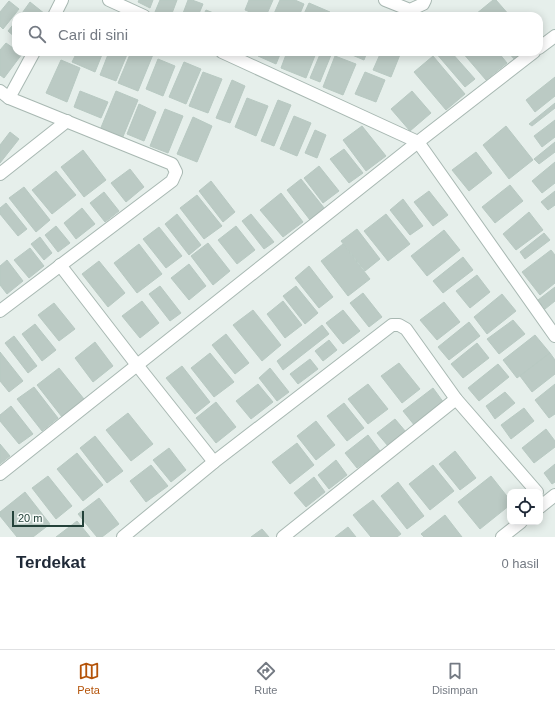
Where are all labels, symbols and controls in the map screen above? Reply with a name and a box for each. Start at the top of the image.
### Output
search box [12,12,543,56]
icon: search [26,23,48,45]
text: Cari di sini [58,26,128,43]
map controls [507,489,543,525]
button: locate [507,489,543,525]
scale bar [12,509,84,528]
text: 20 m [18,512,42,524]
text: Terdekat [16,553,86,572]
text: 0 hasil [501,556,539,571]
tab: Peta [77,660,100,696]
tab: Rute [254,660,278,696]
tab: Disimpan [432,660,478,696]

